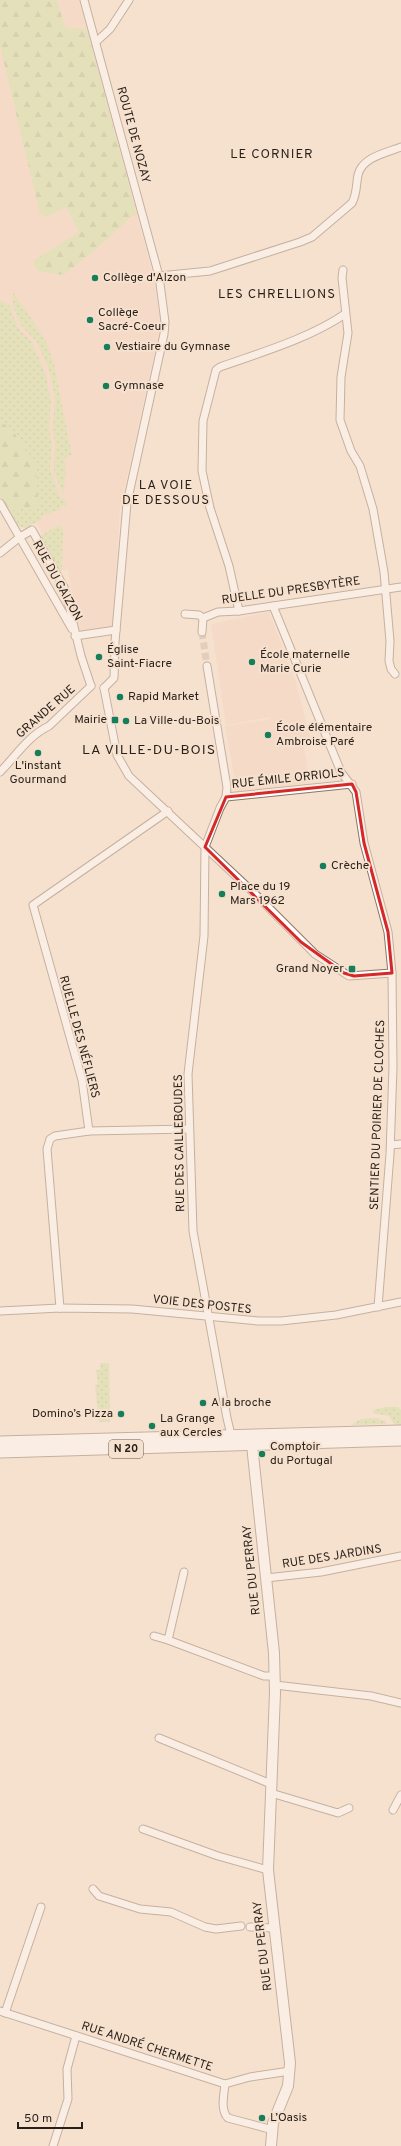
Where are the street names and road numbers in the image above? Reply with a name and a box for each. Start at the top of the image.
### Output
street label: ROUTE DE NOZAY [112,85,154,185]
street label: RUE DU GAIZON [28,538,86,624]
street label: RUELLE DU PRESBYTÈRE [221,573,361,609]
street label: GRANDE RUE [13,682,79,742]
street label: RUE ÉMILE ORRIOLS [231,765,345,793]
street label: RUELLE DES NÉFLIERS [55,974,103,1100]
street label: SENTIER DU POIRIER DE CLOCHES [367,1019,389,1211]
street label: RUE DES CAILLEBOUDES [171,1074,189,1212]
street label: VOIE DES POSTES [152,1292,252,1318]
road number: N 20 [109,1440,143,1458]
street label: RUE DU PERRAY [239,1524,265,1616]
street label: RUE DES JARDINS [281,1541,383,1573]
street label: RUE DU PERRAY [250,1900,276,1992]
street label: RUE ANDRÉ CHERMETTE [79,2018,215,2076]

